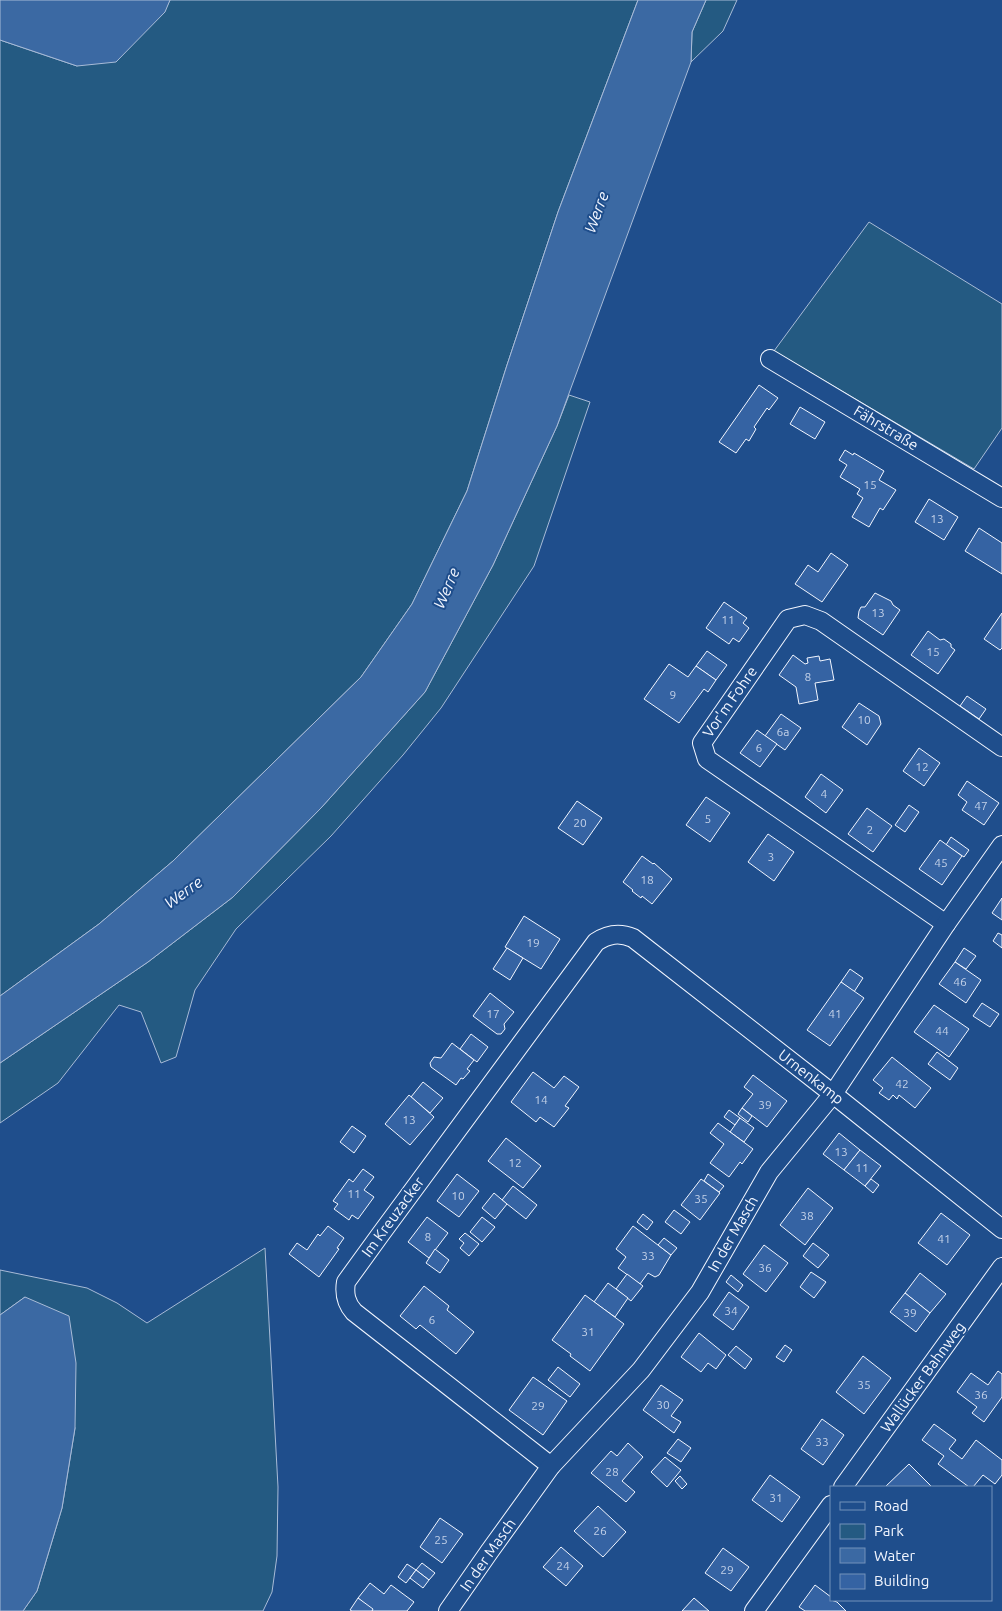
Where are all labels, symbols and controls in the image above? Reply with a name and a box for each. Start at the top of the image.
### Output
water label: Werre [580,189,612,235]
street label: Fährstraße [851,402,922,453]
house number: 15 [863,478,877,491]
house number: 13 [930,512,944,525]
water label: Werre [429,565,463,611]
house number: 13 [871,606,885,619]
house number: 11 [721,613,735,626]
house number: 15 [926,645,940,658]
street label: Vor'm Fohre [699,663,760,740]
house number: 8 [805,670,812,683]
house number: 9 [670,688,676,701]
house number: 10 [857,713,871,726]
house number: 6a [777,725,789,738]
house number: 6 [756,741,763,754]
house number: 12 [915,760,929,773]
house number: 4 [821,787,828,800]
house number: 47 [974,799,988,812]
house number: 5 [705,812,711,825]
house number: 20 [573,816,587,829]
house number: 2 [867,823,873,836]
house number: 3 [768,850,774,863]
house number: 45 [934,856,948,869]
water label: Werre [161,872,205,912]
house number: 18 [640,873,654,886]
house number: 19 [526,936,540,949]
house number: 46 [953,975,967,988]
house number: 17 [486,1007,500,1020]
house number: 41 [828,1007,842,1020]
house number: 44 [935,1024,949,1037]
street label: Urnenkamp [775,1046,847,1107]
house number: 42 [895,1077,909,1090]
house number: 14 [534,1093,548,1106]
house number: 39 [758,1098,772,1111]
house number: 13 [402,1113,416,1126]
house number: 13 [834,1145,848,1158]
house number: 12 [508,1156,522,1169]
house number: 11 [855,1161,869,1174]
street label: Im Kreuzacker [358,1173,427,1260]
house number: 11 [347,1187,361,1200]
house number: 10 [451,1189,465,1202]
house number: 35 [694,1192,708,1205]
street label: In der Masch [704,1193,761,1275]
house number: 38 [800,1209,814,1222]
house number: 8 [425,1230,432,1243]
house number: 41 [937,1232,951,1245]
house number: 33 [641,1249,655,1262]
house number: 36 [758,1261,772,1274]
house number: 34 [724,1304,738,1317]
house number: 39 [903,1306,917,1319]
house number: 6 [429,1313,436,1326]
street label: Wallücker Bahnweg [877,1318,968,1435]
house number: 31 [581,1325,595,1338]
house number: 35 [857,1378,871,1391]
house number: 36 [974,1388,988,1401]
house number: 30 [656,1398,670,1411]
house number: 29 [531,1399,545,1412]
house number: 33 [815,1435,829,1448]
house number: 28 [605,1465,619,1478]
legend [830,1486,992,1601]
house number: 31 [769,1491,783,1504]
text: Road [874,1497,909,1514]
street label: In der Masch [456,1515,519,1594]
text: Park [874,1522,904,1539]
house number: 26 [593,1524,607,1537]
house number: 25 [434,1533,448,1546]
text: Water [874,1547,915,1564]
house number: 24 [556,1559,570,1572]
house number: 29 [720,1563,734,1576]
text: Building [874,1572,929,1589]

